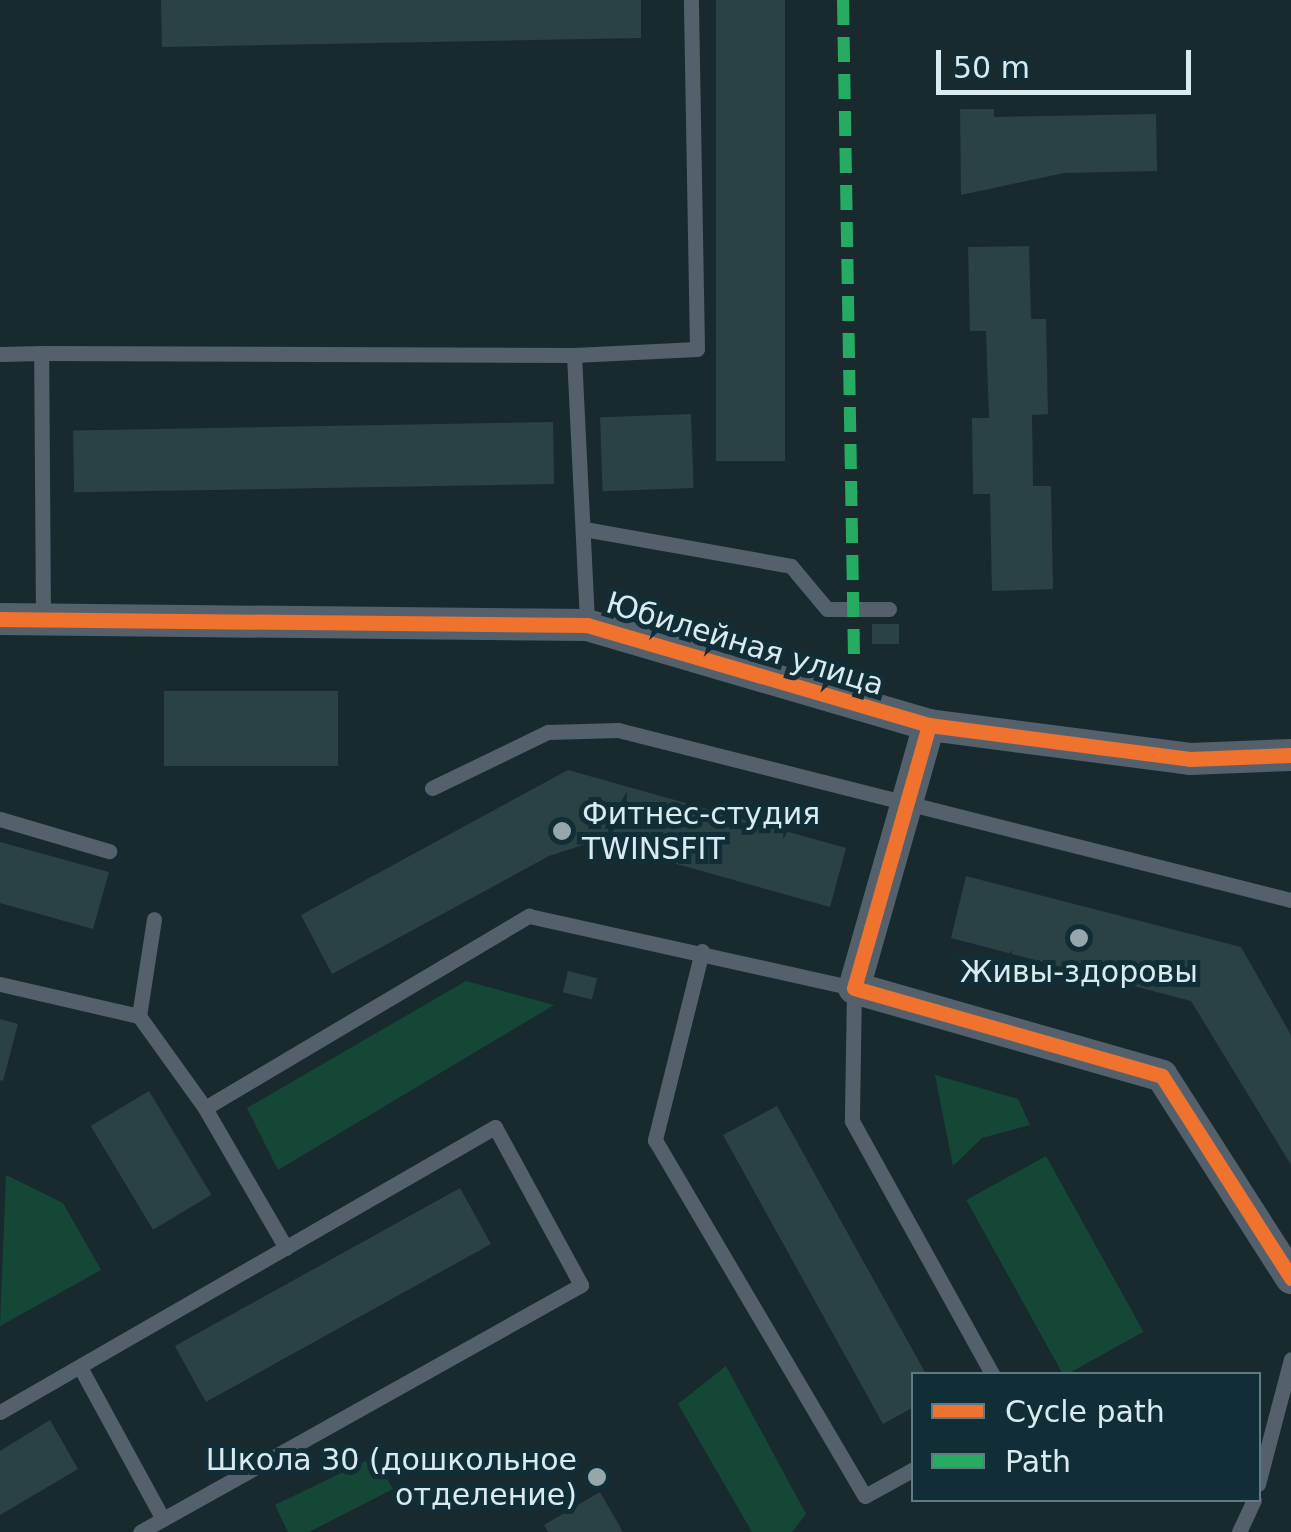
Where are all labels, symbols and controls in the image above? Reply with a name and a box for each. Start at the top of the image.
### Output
scale bar [941,30,1196,92]
text: 50 m [953,50,1030,85]
street label: Юбилейная улица [602,585,888,703]
place label: Фитнес-студия TWINSFIT [582,796,820,866]
marker: Фитнес-студия TWINSFIT [551,820,573,842]
marker: Живы-здоровы [1068,927,1090,949]
place label: Живы-здоровы [960,954,1198,990]
legend [911,1372,1261,1502]
text: Cycle path [1005,1394,1165,1429]
place label: Школа 30 (дошкольное отделение) [206,1442,577,1512]
text: Path [1005,1444,1071,1479]
marker: Школа 30 (дошкольное отделение) [586,1466,608,1488]

